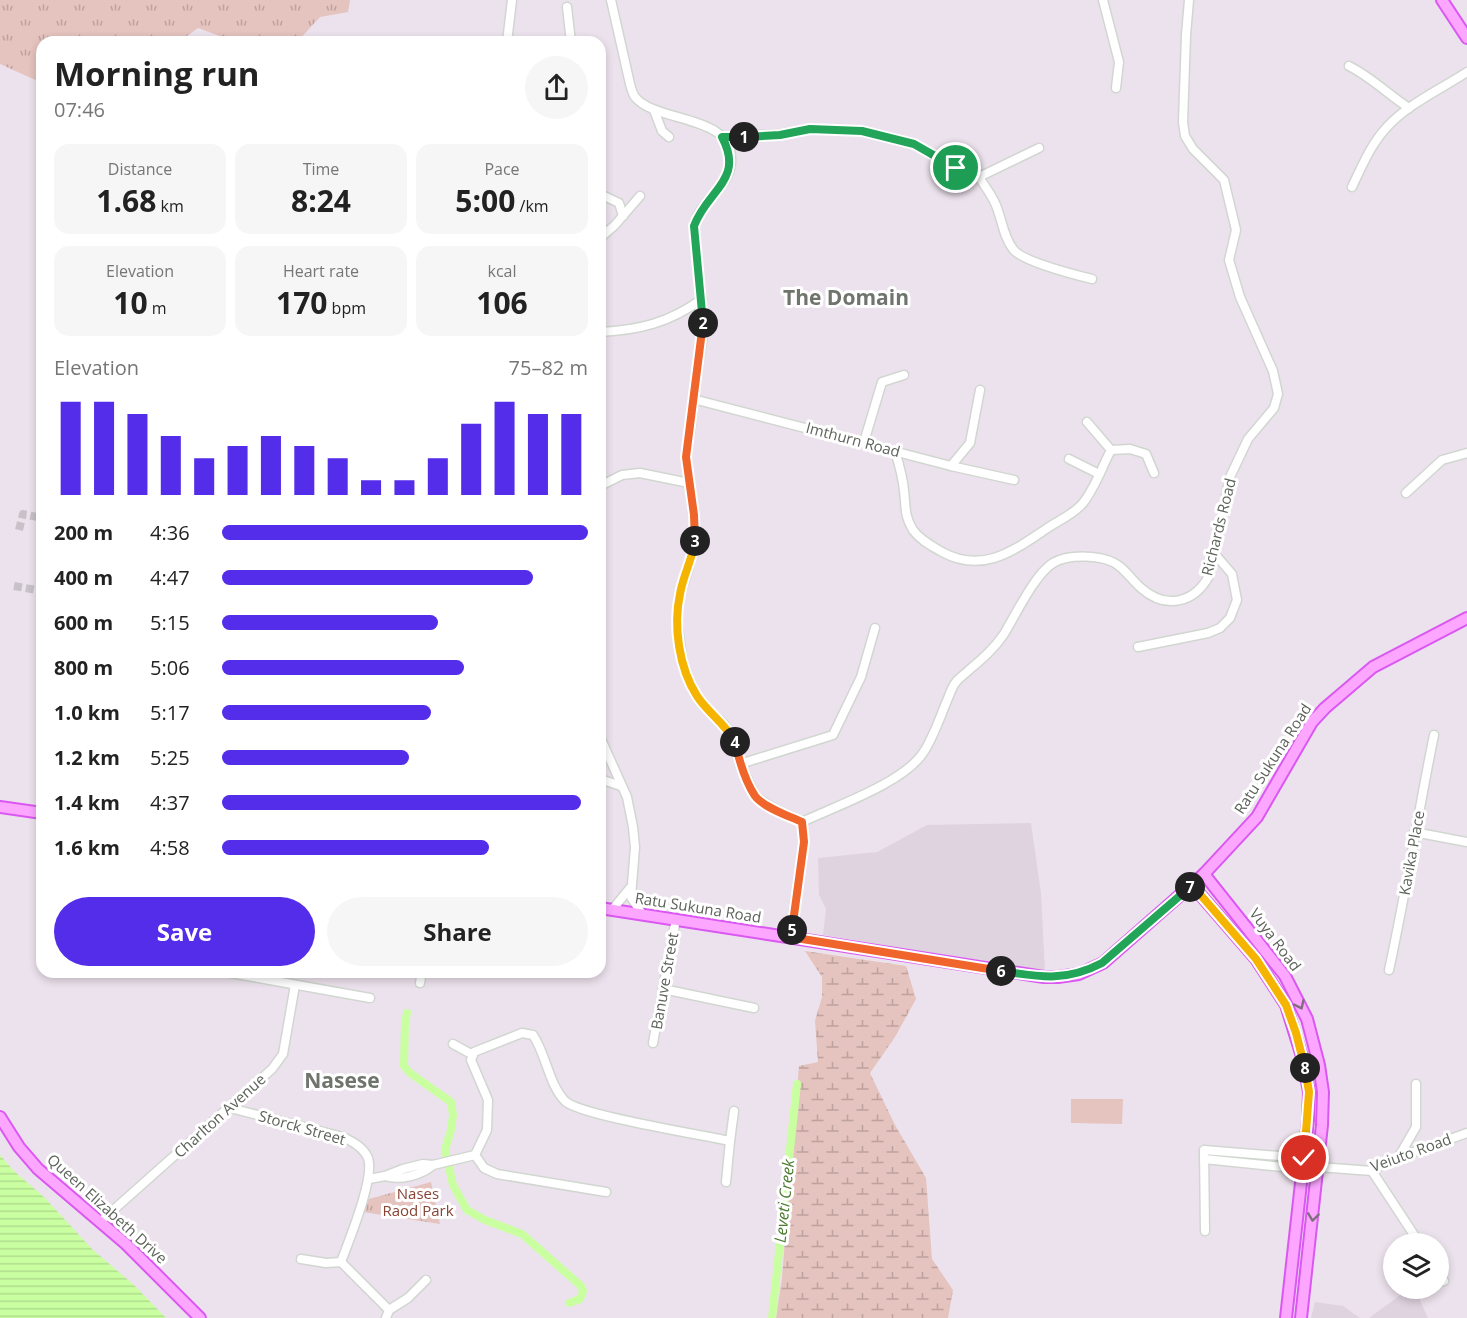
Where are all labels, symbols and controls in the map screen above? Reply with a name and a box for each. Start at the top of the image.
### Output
text: Morning run [54,51,260,96]
button: share [525,56,588,119]
text: 07:46 [54,96,105,123]
pin: 1 [729,122,759,152]
text: 1 [739,126,749,148]
pin [930,142,981,193]
icon: arrive [939,151,972,184]
text: Distance [108,158,172,180]
text: Time [303,158,339,180]
text: Pace [484,158,520,180]
text: 1.68 [96,180,156,221]
text: 8:24 [291,180,351,221]
text: 5:00 [455,180,515,221]
text: km [156,195,184,217]
text: /km [515,195,549,217]
text: Elevation [106,260,174,282]
text: Heart rate [283,260,359,282]
text: kcal [488,260,517,282]
text: 10 [113,282,148,323]
text: 170 [276,282,327,323]
text: 106 [476,282,528,323]
district label: The Domain [783,283,909,311]
text: m [148,297,167,319]
text: bpm [327,297,366,319]
pin: 2 [688,308,718,338]
text: 2 [698,312,708,334]
text: Elevation [54,354,139,381]
text: 75–82 m [509,354,588,381]
street label: Imthurn Road [804,417,903,461]
street label: Richards Road [1196,476,1240,578]
text: 200 m [54,519,113,546]
text: 4:36 [150,519,190,546]
pin: 3 [680,526,710,556]
text: 3 [690,530,700,552]
text: 400 m [54,564,113,591]
text: 4:47 [150,564,190,591]
text: 600 m [54,609,113,636]
text: 5:15 [150,609,190,636]
text: 800 m [54,654,113,681]
text: 5:06 [150,654,190,681]
text: 1.0 km [54,699,120,726]
text: 5:17 [150,699,190,726]
street label: Ratu Sukuna Road [1229,699,1315,817]
pin: 4 [720,727,750,757]
text: 4 [730,731,740,753]
text: 1.2 km [54,744,120,771]
text: 5:25 [150,744,190,771]
text: 1.4 km [54,789,120,816]
text: 4:37 [150,789,190,816]
street label: Kavika Place [1394,809,1428,897]
text: 1.6 km [54,834,120,861]
text: 4:58 [150,834,190,861]
pin: 7 [1175,872,1205,902]
text: 7 [1185,876,1195,898]
street label: Ratu Sukuna Road [633,887,763,927]
button: Save [54,897,315,966]
button: Share [327,897,588,966]
street label: Vuya Road [1246,904,1306,975]
pin: 5 [777,915,807,945]
text: 5 [787,919,797,941]
street label: Banuve Street [646,931,682,1031]
pin: 6 [986,956,1016,986]
text: 6 [996,960,1006,982]
one-way arrow [1293,999,1305,1010]
pin: 8 [1290,1053,1320,1083]
text: 8 [1300,1057,1310,1079]
district label: Nasese [304,1066,380,1094]
street label: Charlton Avenue [169,1069,269,1162]
street label: Storck Street [256,1105,348,1149]
street label: Veiuto Road [1368,1128,1454,1176]
pin [1278,1132,1329,1183]
icon: check [1287,1141,1320,1174]
street label: Queen Elizabeth Drive [43,1149,172,1267]
water label: Leveti Creek [769,1157,799,1244]
park label: Nases Raod Park [382,1183,454,1220]
one-way arrow [1307,1213,1320,1222]
map controls [1383,1233,1449,1299]
button: layers [1383,1233,1449,1299]

